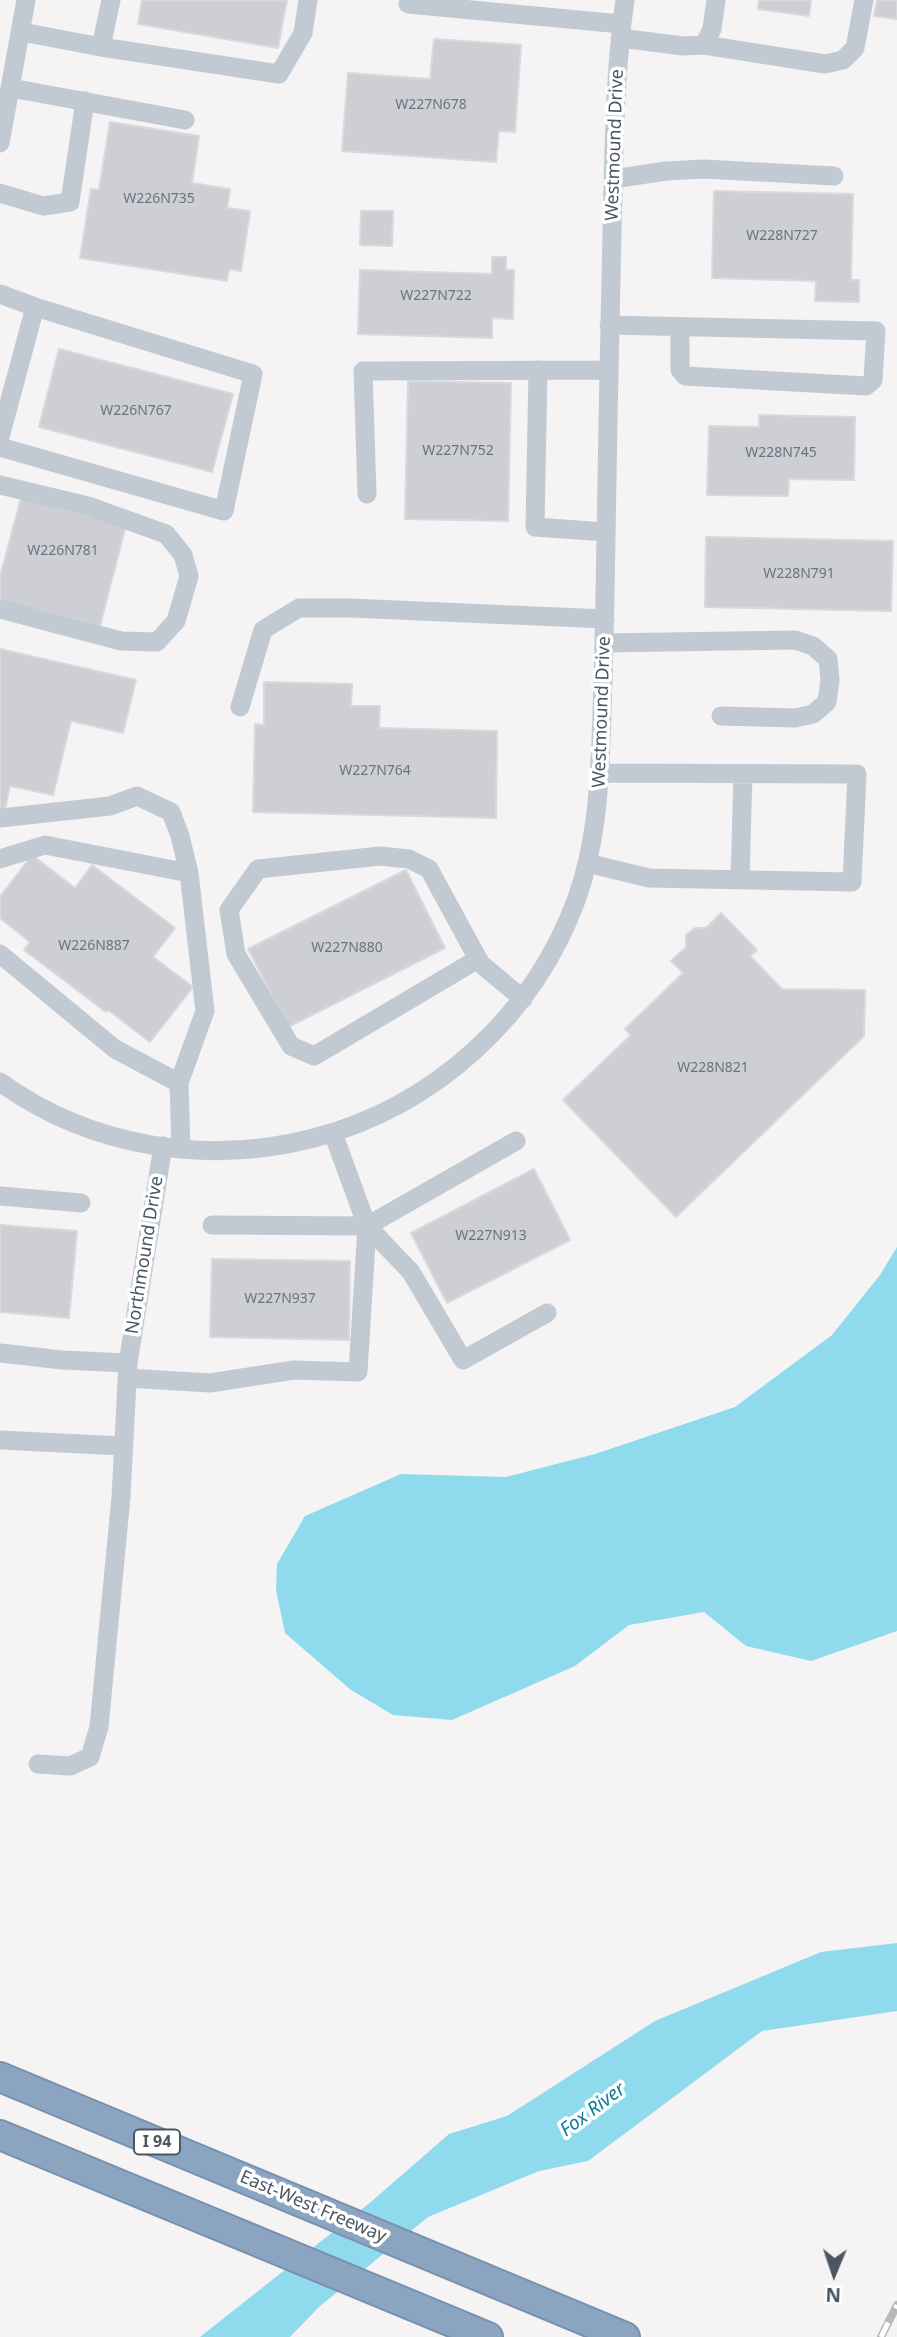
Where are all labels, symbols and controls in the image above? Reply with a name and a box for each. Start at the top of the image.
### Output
street label: Westmound Drive [602,69,628,221]
house number: W227N678 [395,97,467,113]
house number: W226N735 [123,191,195,207]
house number: W228N727 [746,228,818,244]
house number: W227N722 [400,288,472,304]
house number: W226N767 [100,403,172,419]
house number: W227N752 [422,443,494,459]
house number: W228N745 [745,445,817,461]
house number: W226N781 [27,543,99,559]
house number: W228N791 [763,566,835,582]
street label: Westmound Drive [589,636,615,788]
house number: W227N764 [339,763,411,779]
house number: W226N887 [58,938,130,954]
house number: W227N880 [311,940,383,956]
house number: W228N821 [677,1060,749,1076]
street label: Northmound Drive [122,1174,168,1336]
house number: W227N913 [455,1228,527,1244]
house number: W227N937 [244,1291,316,1307]
water label: Fox River [556,2078,630,2142]
road number: I 94 [134,2130,180,2154]
street label: East-West Freeway [236,2166,390,2248]
north arrow [799,2239,869,2309]
text: N [825,2282,841,2308]

